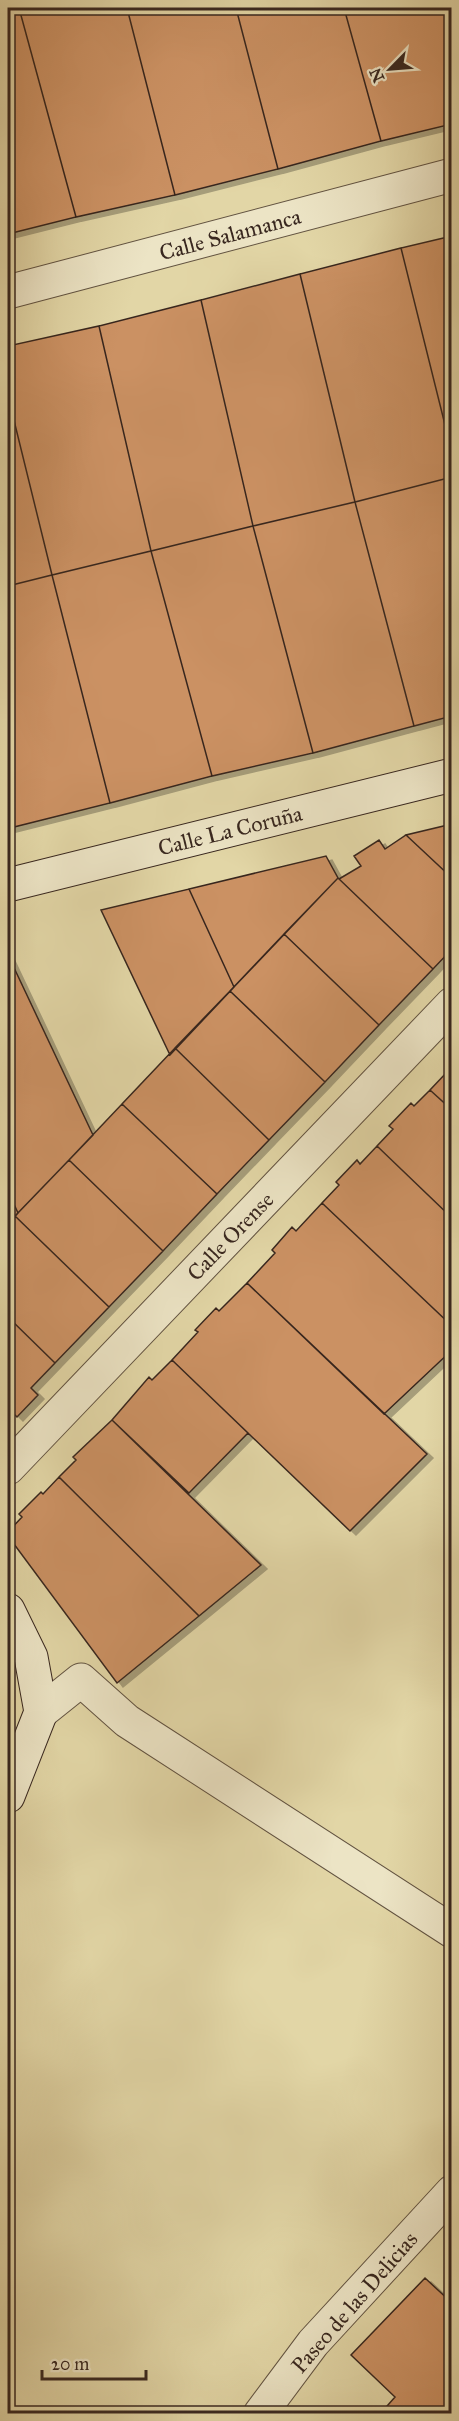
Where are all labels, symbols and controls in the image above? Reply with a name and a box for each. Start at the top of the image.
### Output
north arrow [360,39,420,99]
text: N [365,65,388,85]
street label: Calle Salamanca [156,202,305,266]
street label: Calle La Coruña [155,799,306,861]
street label: Calle Orense [181,1186,279,1286]
street label: Paseo de las Delicias [286,2226,423,2379]
scale bar [42,2343,146,2381]
text: 20 m [51,2353,89,2375]

